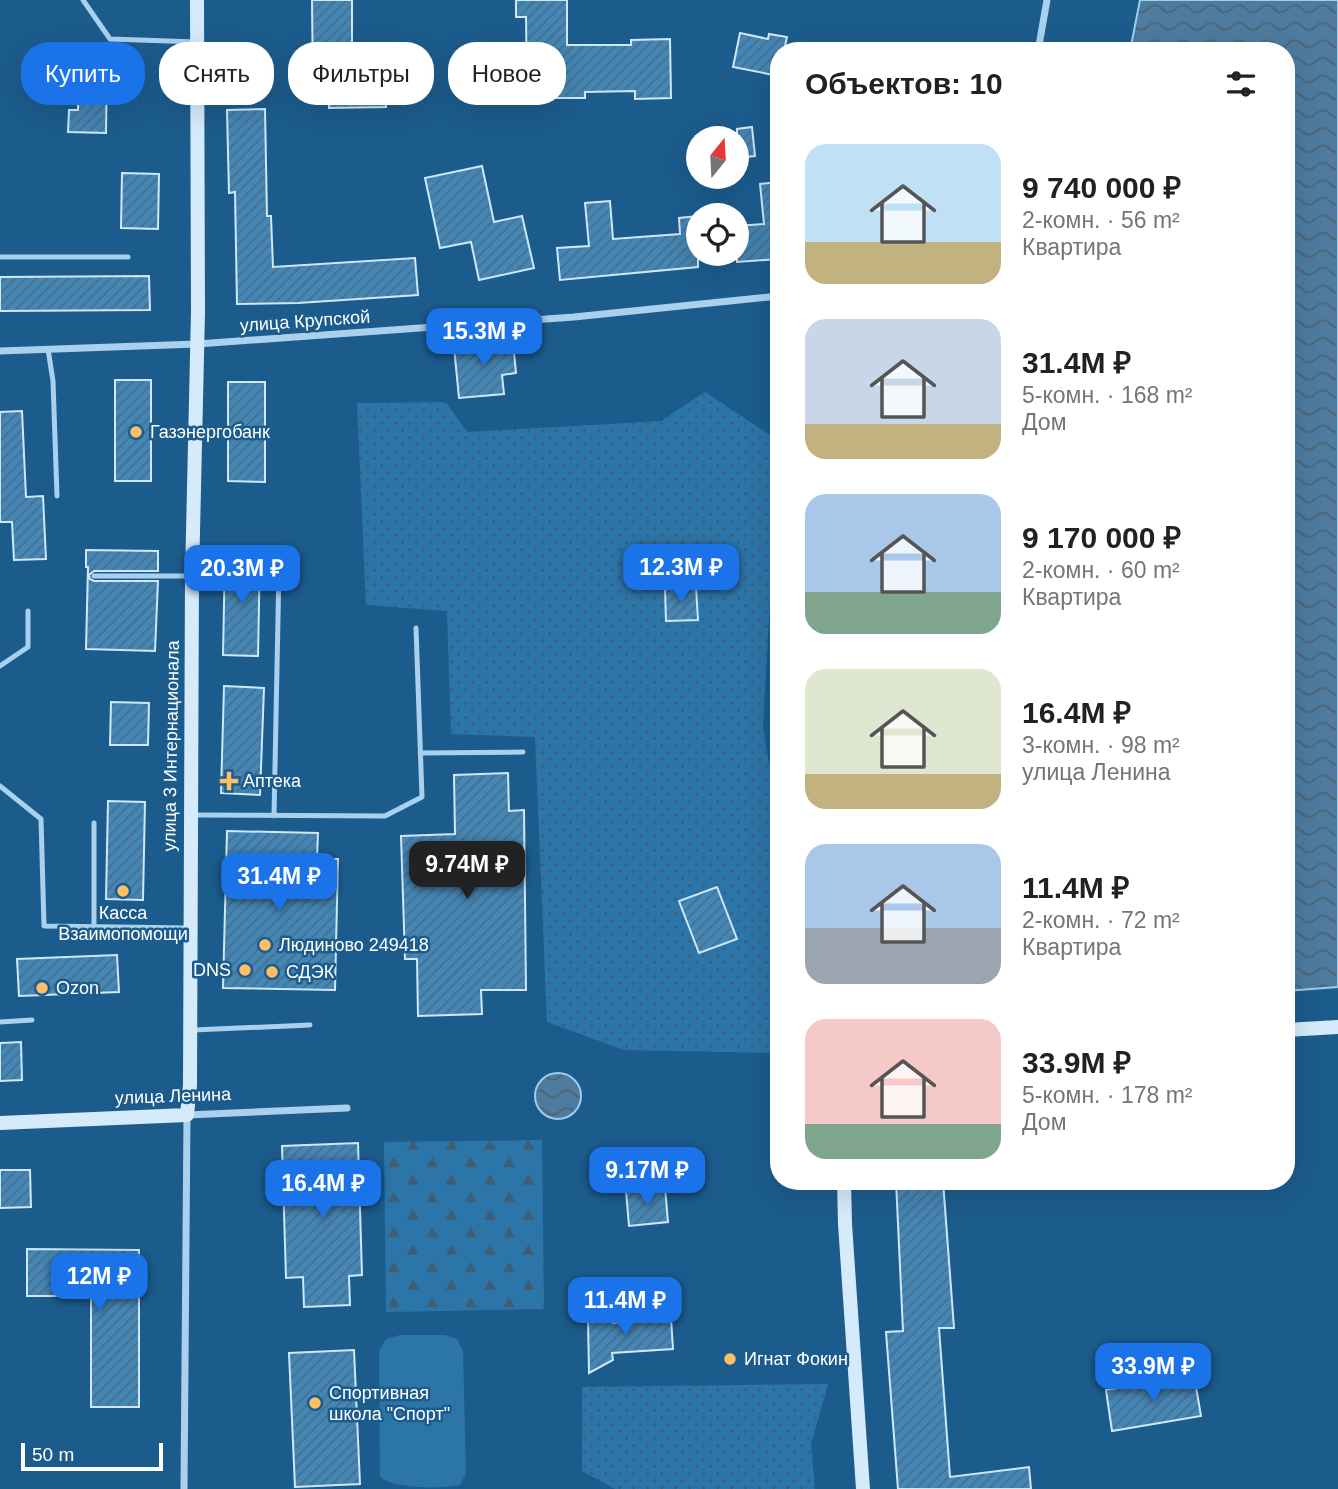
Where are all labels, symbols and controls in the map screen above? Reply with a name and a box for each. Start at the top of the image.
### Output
chip: Купить [21,42,145,105]
chip: Снять [159,42,274,105]
chip: Фильтры [288,42,434,105]
chip: Новое [448,42,566,105]
icon: filters [1222,65,1260,103]
text: Объектов: 10 [805,67,1003,100]
north arrow [686,126,749,189]
map controls [686,126,749,266]
text: 9 740 000 ₽ [1022,171,1181,204]
icon: home [861,172,945,256]
button: locate [686,203,749,266]
text: 2-комн. · 56 m² [1022,207,1180,233]
text: Квартира [1022,234,1121,260]
street label: улица Крупской [239,306,371,336]
pin: 15.3M ₽ [419,308,549,368]
text: 15.3M ₽ [442,318,526,344]
text: 31.4M ₽ [1022,346,1131,379]
icon: home [861,347,945,431]
text: 5-комн. · 168 m² [1022,382,1193,408]
text: Дом [1022,409,1066,435]
place label: Газэнергобанк [150,422,270,442]
marker: Газэнергобанк [128,424,144,440]
text: 9 170 000 ₽ [1022,521,1181,554]
icon: home [861,522,945,606]
pin: 12.3M ₽ [616,544,746,604]
pin: 20.3M ₽ [177,546,307,605]
text: 12.3M ₽ [639,554,723,580]
text: 20.3M ₽ [200,555,284,581]
text: 2-комн. · 60 m² [1022,557,1180,583]
text: Квартира [1022,584,1121,610]
street label: улица 3 Интернационала [159,639,183,852]
text: 16.4M ₽ [1022,696,1131,729]
icon: home [861,697,945,781]
text: 3-комн. · 98 m² [1022,732,1180,758]
text: улица Ленина [1022,759,1171,785]
place label: Аптека [243,771,302,791]
marker: Аптека [221,773,237,789]
pin: 9.74M ₽ [402,842,532,901]
text: 9.74M ₽ [425,851,509,877]
pin: 31.4M ₽ [214,853,344,913]
text: 31.4M ₽ [237,863,321,889]
text: 11.4M ₽ [1022,871,1130,904]
icon: home [861,872,945,956]
marker: Касса Взаимопомощи [115,883,131,899]
place label: Касса Взаимопомощи [58,903,188,944]
text: 2-комн. · 72 m² [1022,907,1180,933]
text: Квартира [1022,934,1121,960]
place label: Людиново 249418 [279,935,429,955]
marker: Людиново 249418 [257,937,273,953]
place label: DNS [193,960,231,980]
marker: DNS [237,962,253,978]
place label: СДЭК [286,962,335,982]
marker: СДЭК [264,964,280,980]
place label: Ozon [56,978,99,998]
marker: Ozon [34,980,50,996]
text: 33.9M ₽ [1022,1046,1131,1079]
icon: home [861,1047,945,1131]
text: 5-комн. · 178 m² [1022,1082,1193,1108]
street label: улица Ленина [115,1084,232,1108]
text: Дом [1022,1109,1066,1135]
pin: 9.17M ₽ [582,1148,712,1207]
text: 9.17M ₽ [605,1157,689,1183]
pin: 16.4M ₽ [258,1160,388,1220]
text: 16.4M ₽ [281,1170,365,1196]
pin: 12M ₽ [50,1254,148,1313]
text: 12M ₽ [67,1263,131,1289]
pin: 11.4M ₽ [560,1278,690,1337]
text: 11.4M ₽ [584,1287,666,1313]
pin: 33.9M ₽ [1088,1344,1218,1403]
place label: Игнат Фокин [744,1349,848,1369]
marker: Игнат Фокин [722,1351,738,1367]
text: 33.9M ₽ [1111,1353,1195,1379]
place label: Спортивная школа "Спорт" [329,1383,450,1424]
marker: Спортивная школа "Спорт" [307,1395,323,1411]
scale bar [21,1440,163,1472]
text: 50 m [32,1444,74,1465]

